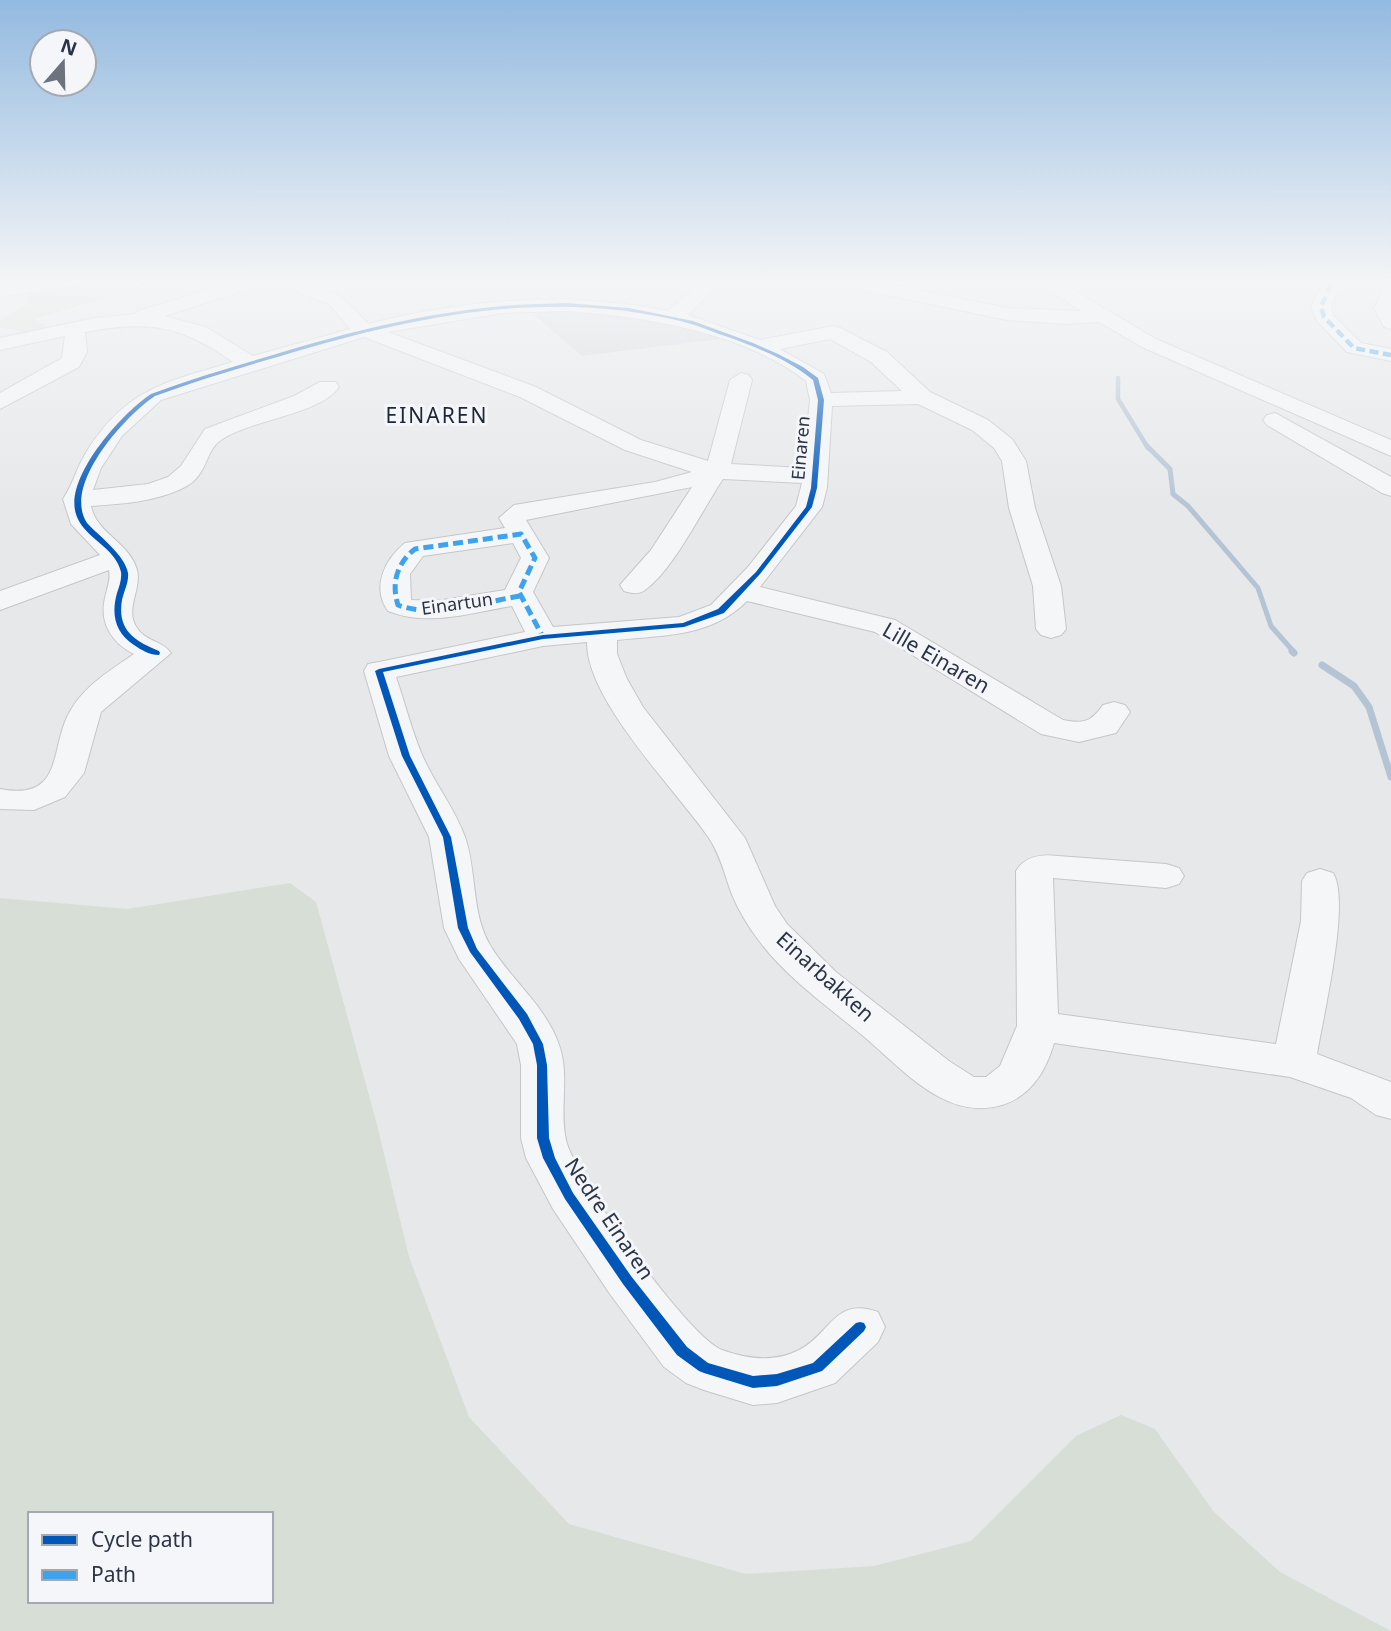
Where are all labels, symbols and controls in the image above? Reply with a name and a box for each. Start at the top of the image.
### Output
north arrow [28,28,98,98]
text: N [57,32,81,62]
district label: EINAREN [386,401,488,429]
street label: Einaren [785,415,815,481]
street label: Einartun [420,586,494,620]
street label: Lille Einaren [878,615,995,699]
street label: Einarbakken [771,925,881,1028]
street label: Nedre Einaren [559,1152,661,1285]
legend [28,1512,273,1603]
text: Cycle path [91,1525,193,1553]
text: Path [91,1560,136,1588]

